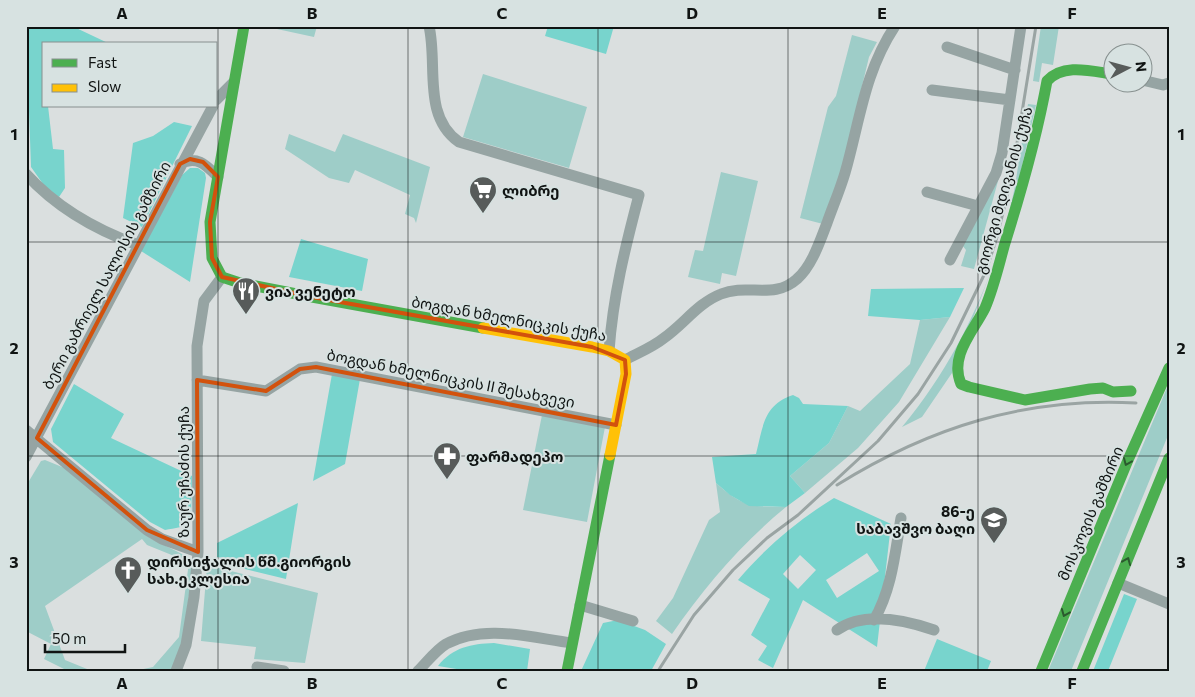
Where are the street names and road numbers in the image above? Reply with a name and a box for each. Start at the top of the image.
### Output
street label: გიორგი მდივანის ქუჩა [970,104,1037,276]
street label: ბერი გაბრიელ სალოსის გამზირი [38,158,175,393]
street label: ბოგდან ხმელნიცკის ქუჩა [410,292,608,345]
street label: ბოგდან ხმელნიცკის II შესახვევი [325,345,577,412]
street label: ზაურ უჩაძის ქუჩა [174,406,193,538]
street label: მოსკოვის გამზირი [1054,443,1127,583]

